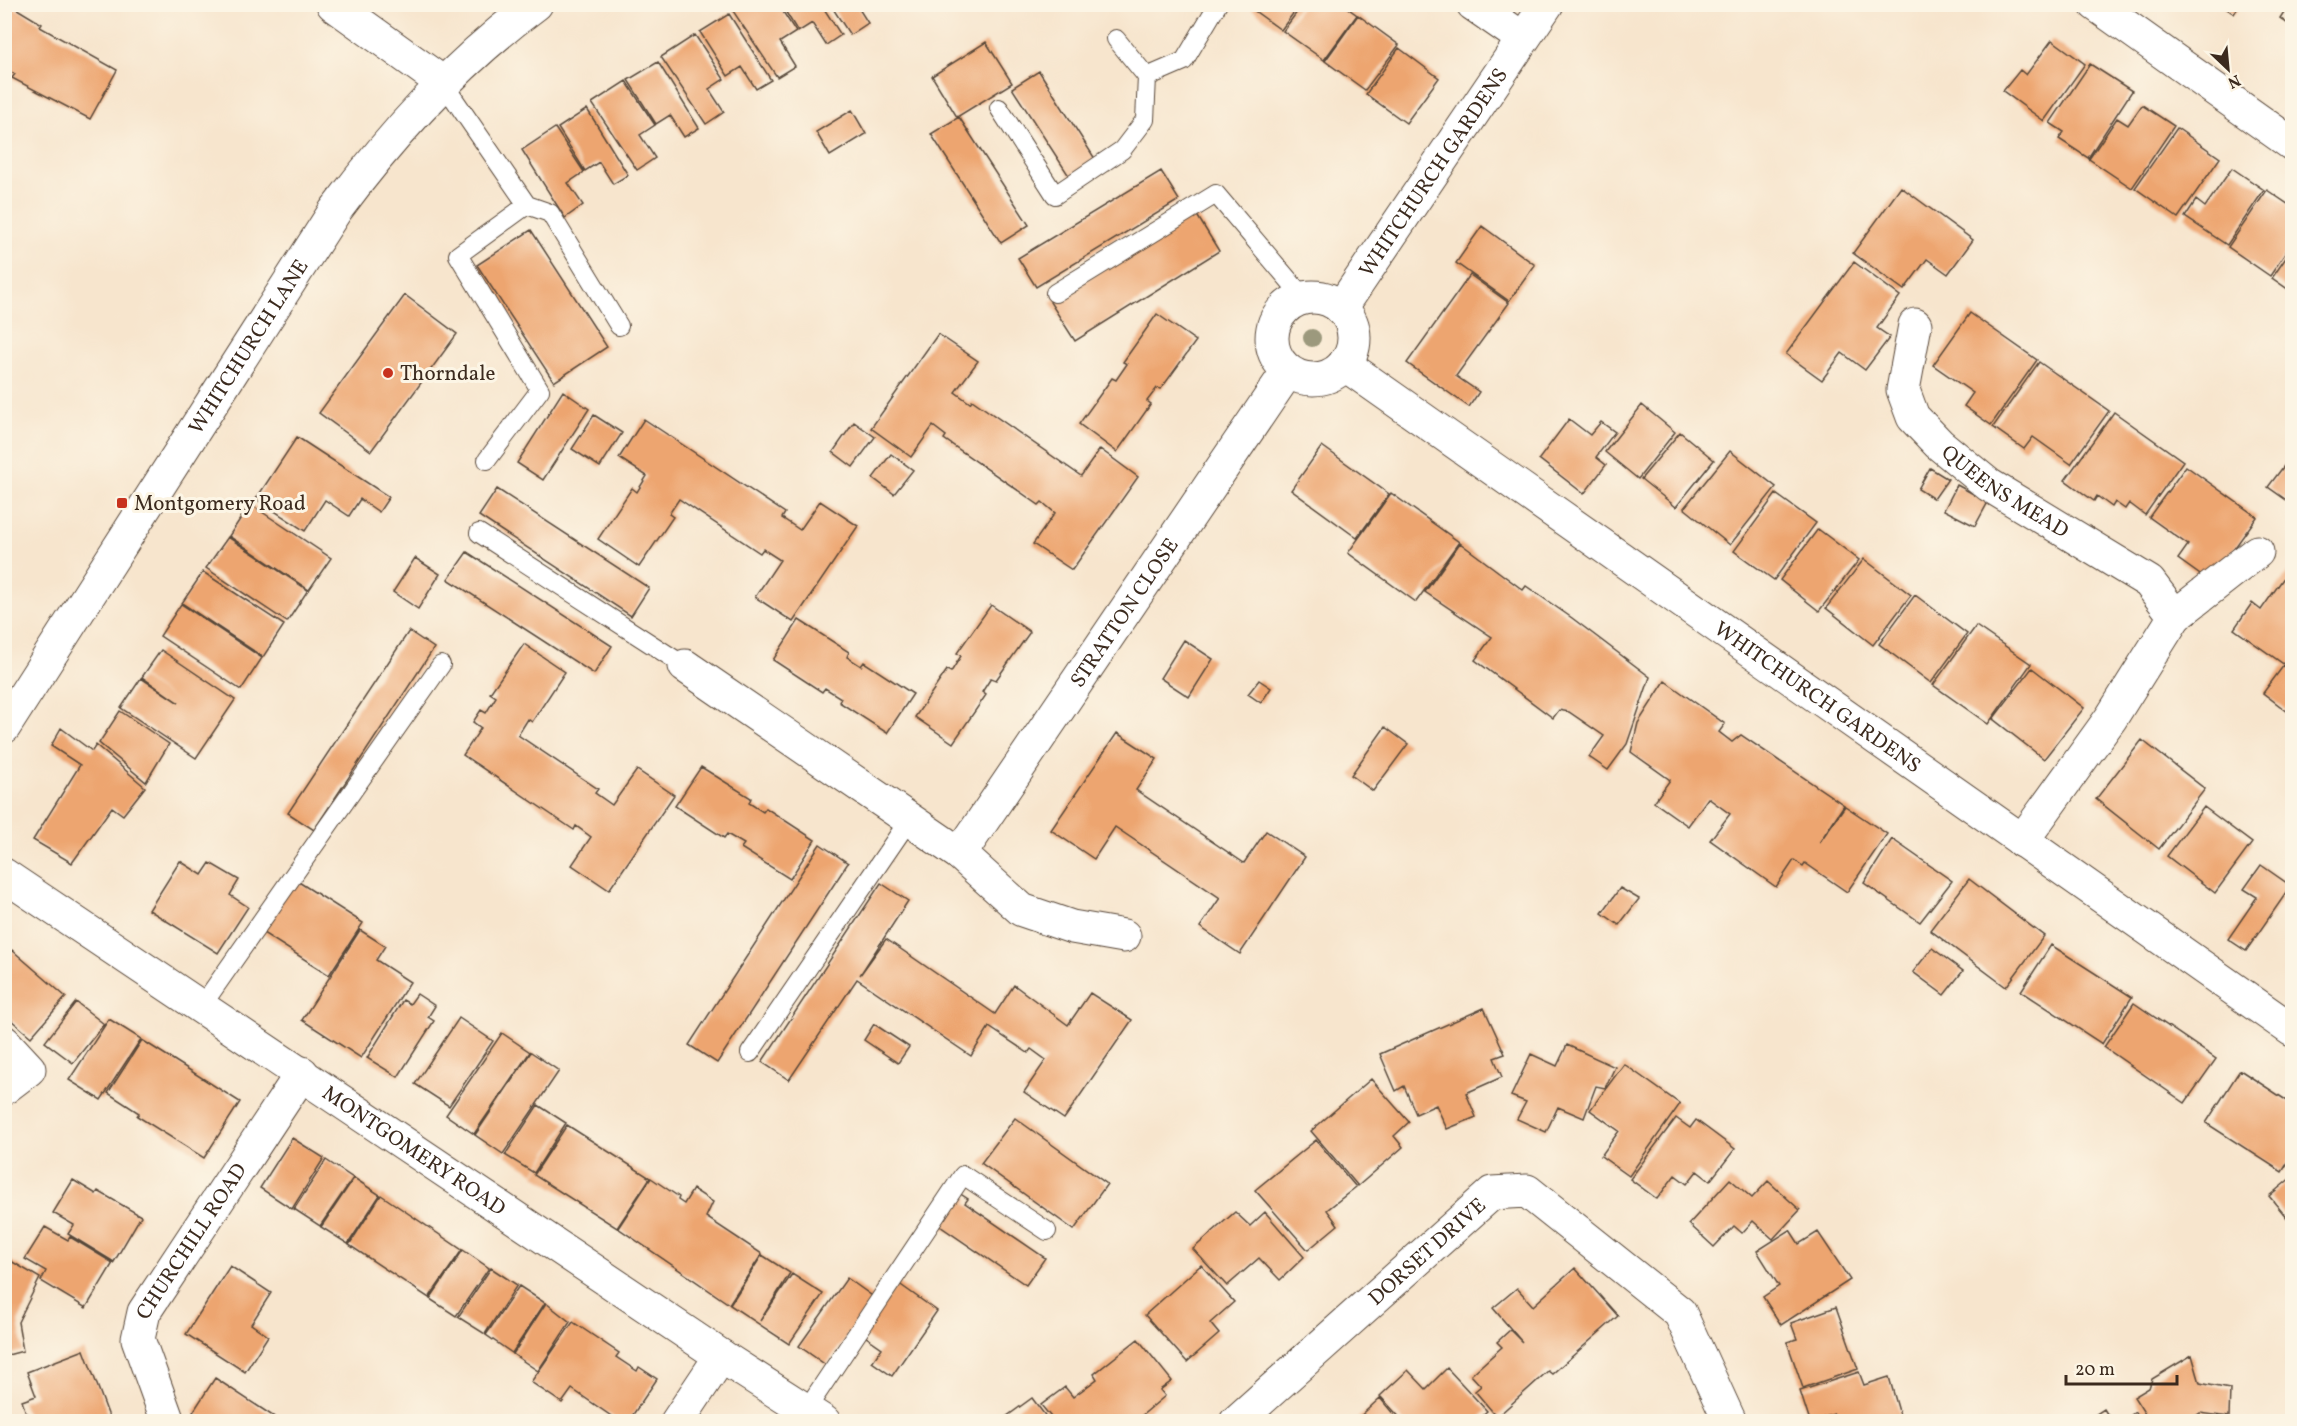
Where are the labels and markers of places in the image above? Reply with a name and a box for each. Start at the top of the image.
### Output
place label: Thorndale [400,360,495,389]
marker: Thorndale [381,366,395,380]
place label: Montgomery Road [134,490,306,519]
marker: Montgomery Road [115,496,129,510]

